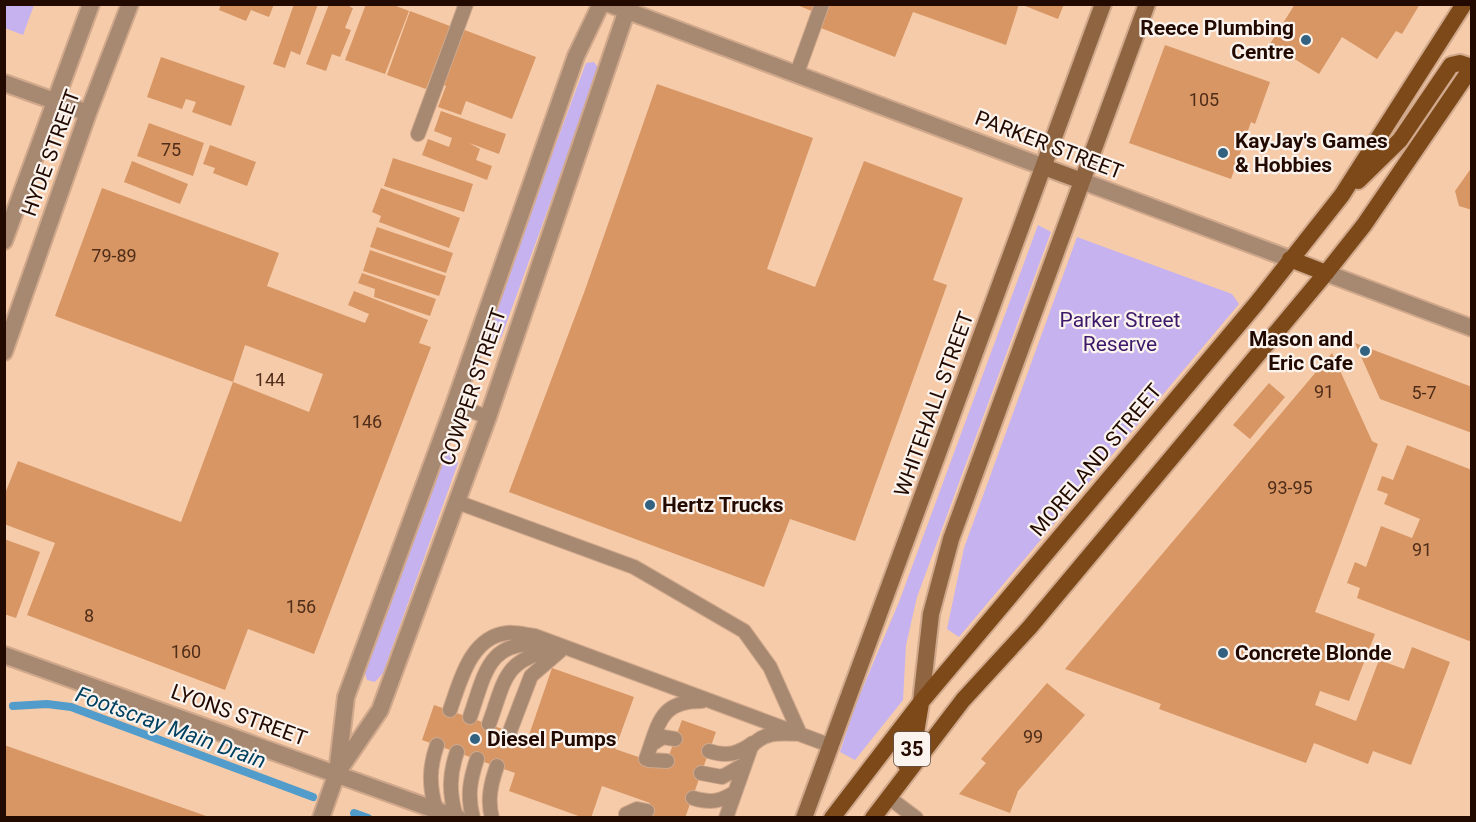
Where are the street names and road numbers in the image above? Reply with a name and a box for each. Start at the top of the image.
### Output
street label: HYDE STREET [17,86,85,219]
street label: PARKER STREET [972,106,1127,184]
street label: COWPER STREET [435,305,511,469]
street label: WHITEHALL STREET [889,308,979,500]
street label: MORELAND STREET [1025,379,1167,541]
street label: LYONS STREET [168,679,311,751]
road number: 35 [894,732,930,766]

